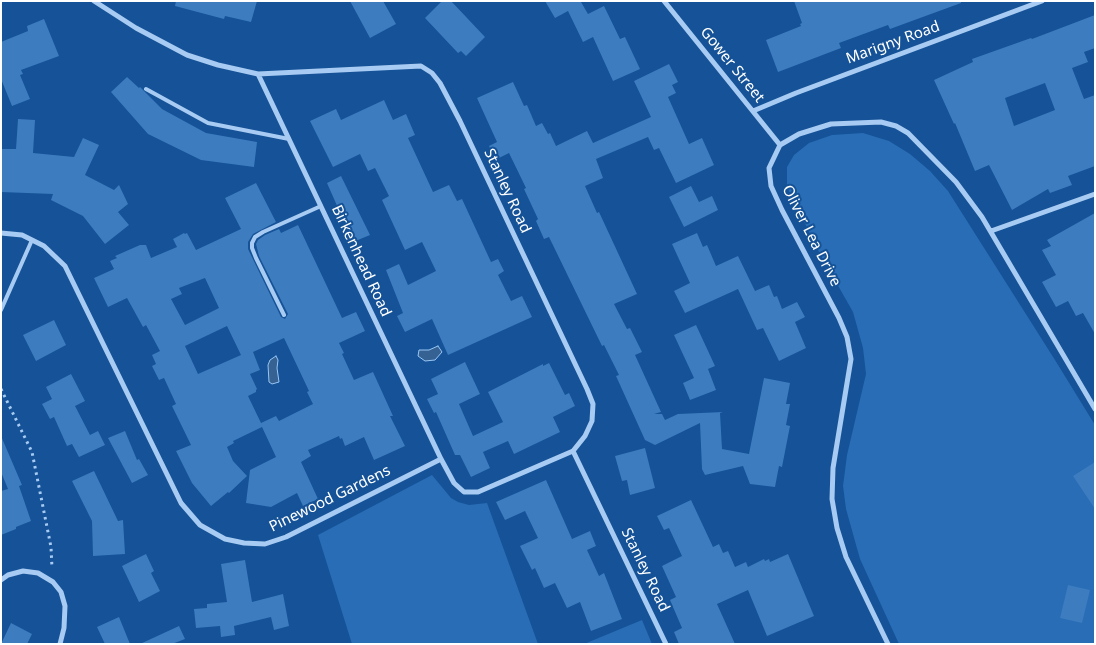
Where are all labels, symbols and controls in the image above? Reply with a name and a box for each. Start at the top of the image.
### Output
street label: Marigny Road [844,18,942,68]
street label: Gower Street [696,24,768,106]
street label: Stanley Road [480,146,534,236]
street label: Oliver Lea Drive [778,182,844,290]
street label: Birkenhead Road [327,202,395,320]
street label: Pinewood Gardens [266,462,394,536]
street label: Stanley Road [617,525,673,615]

